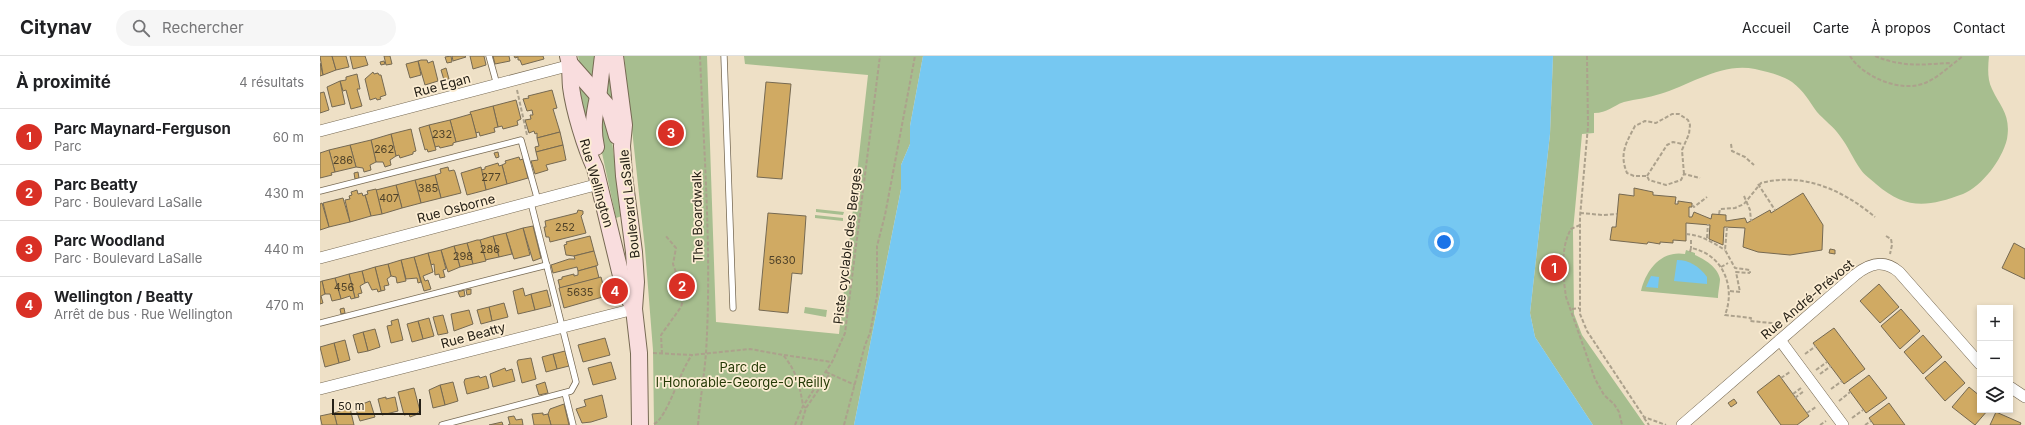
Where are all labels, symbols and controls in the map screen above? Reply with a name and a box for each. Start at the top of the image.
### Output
search box [116,10,396,46]
text: Citynav [20,16,92,39]
icon: search [130,17,152,39]
text: Rechercher [162,18,244,37]
text: Accueil [1742,19,1791,36]
text: Carte [1813,19,1849,36]
text: À propos [1871,19,1931,36]
text: Contact [1953,19,2005,36]
street label: Rue Egan [412,70,472,100]
text: À proximité [16,72,111,92]
text: 4 résultats [239,74,304,90]
pin: 3 [658,118,684,148]
text: Parc Maynard-Ferguson [54,119,231,138]
house number: 232 [432,127,452,141]
text: 1 [26,129,32,145]
text: 60 m [273,129,304,145]
street label: Rue Wellington [577,137,617,229]
text: Parc [54,138,82,154]
house number: 262 [374,142,394,156]
street label: Boulevard LaSalle [615,149,643,259]
house number: 286 [333,153,353,167]
street label: Piste cyclable des Berges [829,167,865,325]
house number: 277 [481,170,501,184]
street label: The Boardwalk [688,171,706,263]
text: Parc Beatty [54,175,138,194]
house number: 385 [418,181,438,195]
text: 2 [25,185,33,201]
text: 430 m [264,185,304,201]
street label: Rue Osborne [415,190,497,226]
house number: 407 [379,191,399,205]
text: Parc · Boulevard LaSalle [54,194,202,210]
house number: 252 [555,220,575,234]
text: Parc Woodland [54,231,165,250]
your location [1434,232,1454,252]
text: 3 [25,241,33,257]
text: 440 m [264,241,304,257]
house number: 286 [480,242,500,256]
house number: 298 [453,249,473,263]
text: Parc · Boulevard LaSalle [54,250,202,266]
house number: 5630 [768,253,796,267]
pin: 1 [1541,253,1567,283]
street label: Rue André-Prévost [1757,255,1857,343]
pin: 2 [669,271,695,301]
pin: 4 [602,276,628,306]
house number: 456 [334,280,354,294]
house number: 5635 [567,285,594,299]
text: Wellington / Beatty [54,287,193,306]
text: 4 [25,297,33,313]
text: 470 m [265,297,304,313]
map controls [1977,305,2013,413]
button: + [1977,305,2013,341]
text: Arrêt de bus · Rue Wellington [54,306,233,322]
street label: Rue Beatty [439,319,507,351]
button: − [1977,341,2013,377]
park label: Parc de l'Honorable-George-O'Reilly [656,359,830,390]
button: layers [1977,377,2013,413]
scale bar [332,397,421,416]
text: 50 m [338,399,364,413]

